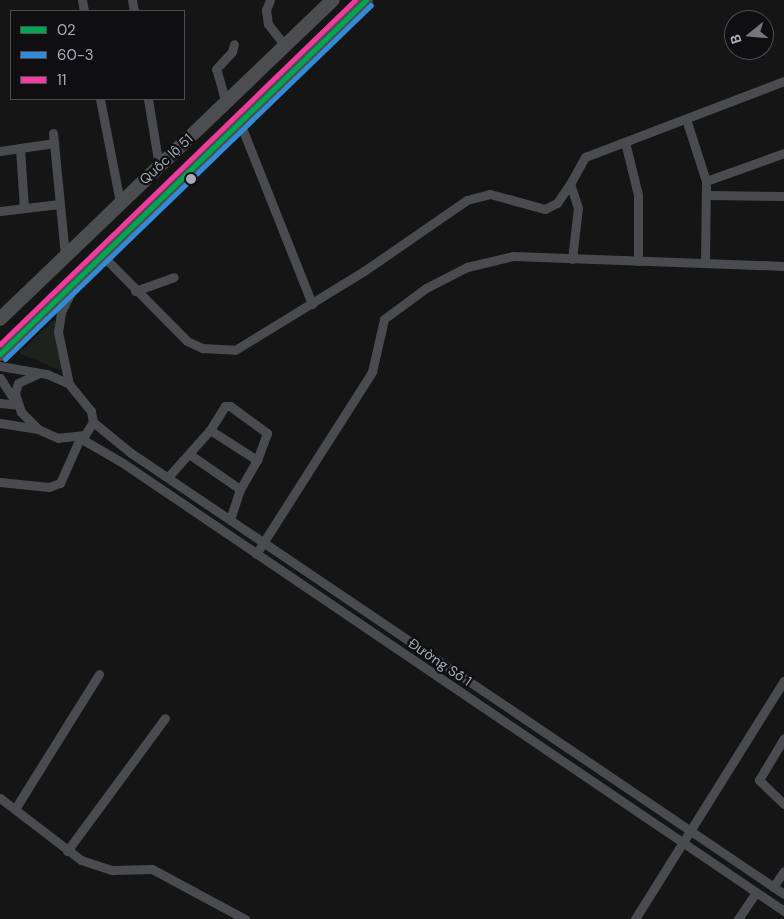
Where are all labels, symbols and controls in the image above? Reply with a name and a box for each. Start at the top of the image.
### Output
legend [10,10,185,100]
north arrow [724,10,774,60]
text: 02 [57,20,76,40]
text: B [726,32,746,46]
text: 60-3 [57,45,94,65]
text: 11 [57,70,66,90]
street label: Quốc lộ 51 [136,130,196,188]
unlabelled marker [186,174,196,184]
street label: Đường Số 1 [405,635,475,689]

